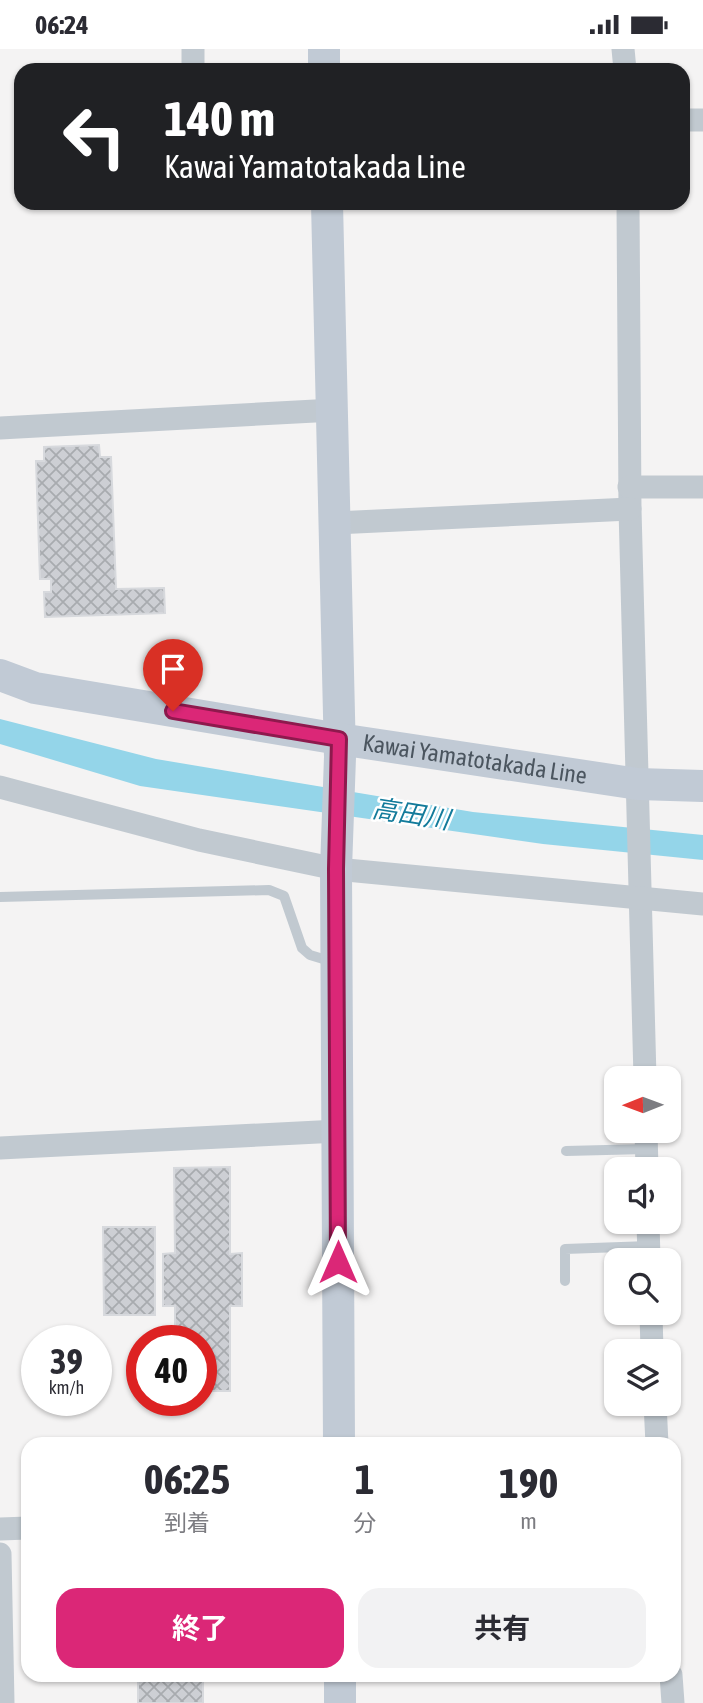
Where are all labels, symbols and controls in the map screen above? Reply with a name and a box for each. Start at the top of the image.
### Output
text: 06:24 [35,10,89,40]
text: 140 m [164,90,275,146]
icon: left [49,91,140,182]
text: Kawai Yamatotakada Line [164,148,466,185]
pin [143,639,203,711]
icon: arrive [154,650,192,688]
street label: Kawai Yamatotakada Line [361,729,589,789]
water label: 高田川 [370,793,455,835]
north arrow [604,1066,681,1143]
map controls [604,1066,681,1416]
button: sound [604,1157,681,1234]
position arrow [301,1225,375,1299]
button: search [604,1248,681,1325]
speed limit sign: 40 [126,1325,217,1416]
button: layers [604,1339,681,1416]
text: 39 [50,1341,83,1381]
text: km/h [49,1377,84,1398]
text: 06:25 [144,1455,230,1503]
text: 1 [355,1455,374,1503]
text: 190 [499,1459,558,1507]
text: m [520,1508,537,1534]
text: 到着 [164,1510,210,1536]
text: 分 [353,1510,376,1536]
button: 終了 [56,1588,344,1668]
button: 共有 [358,1588,646,1668]

